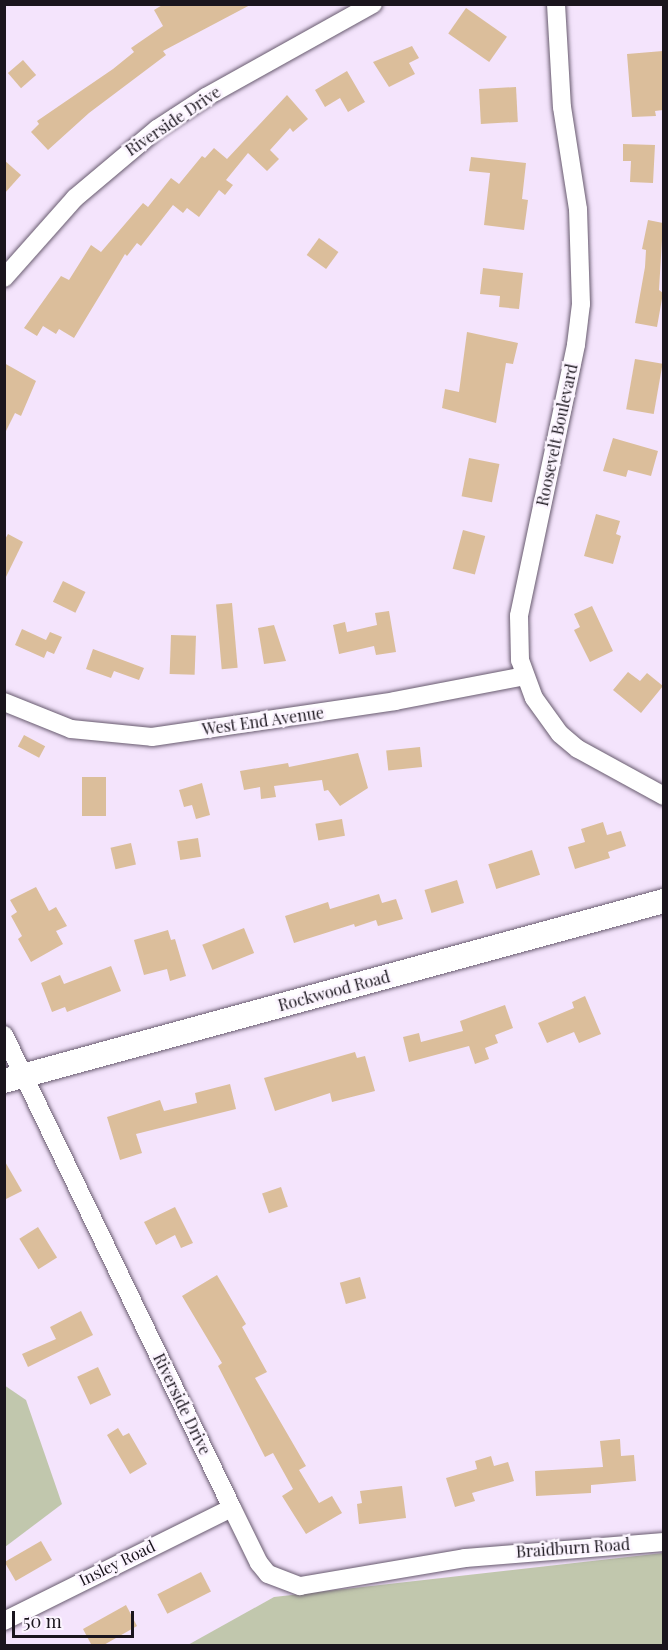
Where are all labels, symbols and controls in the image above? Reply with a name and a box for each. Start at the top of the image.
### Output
street label: Riverside Drive [122,82,224,160]
street label: Roosevelt Boulevard [532,362,582,508]
street label: West End Avenue [200,703,326,739]
street label: Rockwood Road [276,967,392,1015]
street label: Riverside Drive [149,1350,215,1458]
street label: Braidburn Road [515,1534,631,1562]
street label: Insley Road [76,1536,158,1590]
scale bar [15,1599,136,1637]
text: 50 m [23,1609,62,1633]

